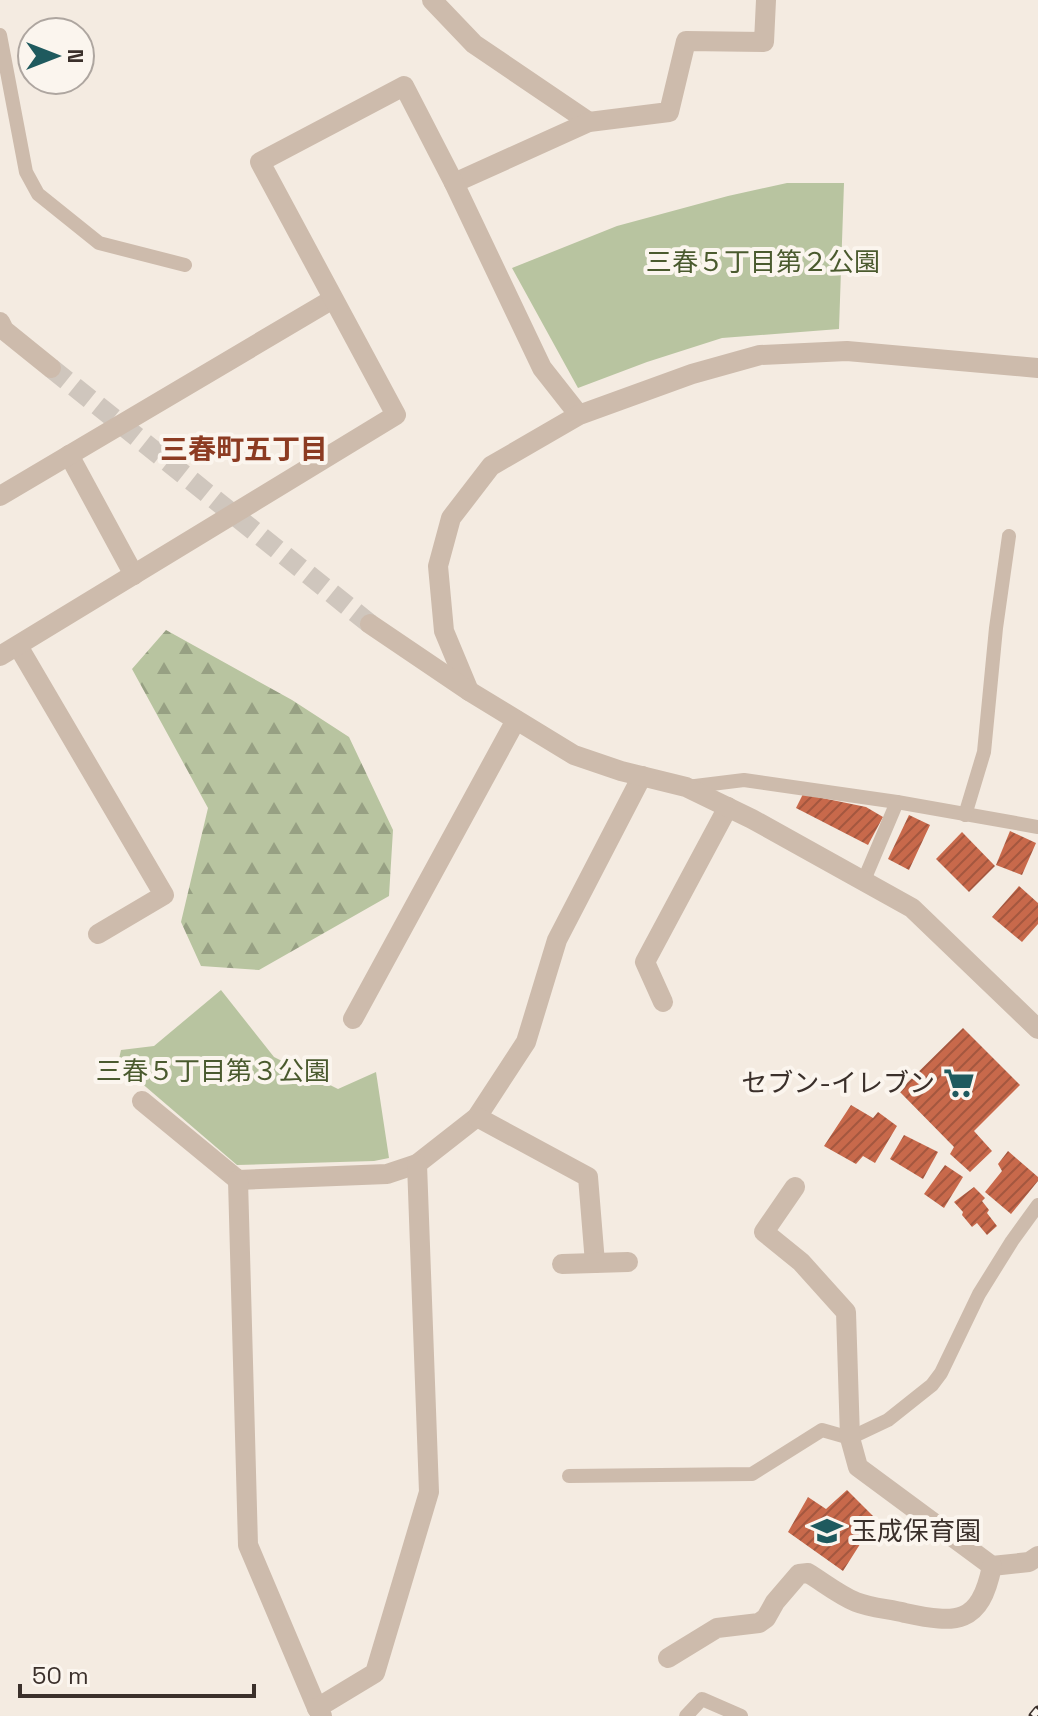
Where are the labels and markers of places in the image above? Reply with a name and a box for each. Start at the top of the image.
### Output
place label: セブン-イレブン [741,1066,935,1100]
supermarket icon: セブン-イレブン [942,1066,976,1100]
school or university icon: 玉成保育園 [810,1514,844,1548]
place label: 玉成保育園 [851,1514,981,1548]

